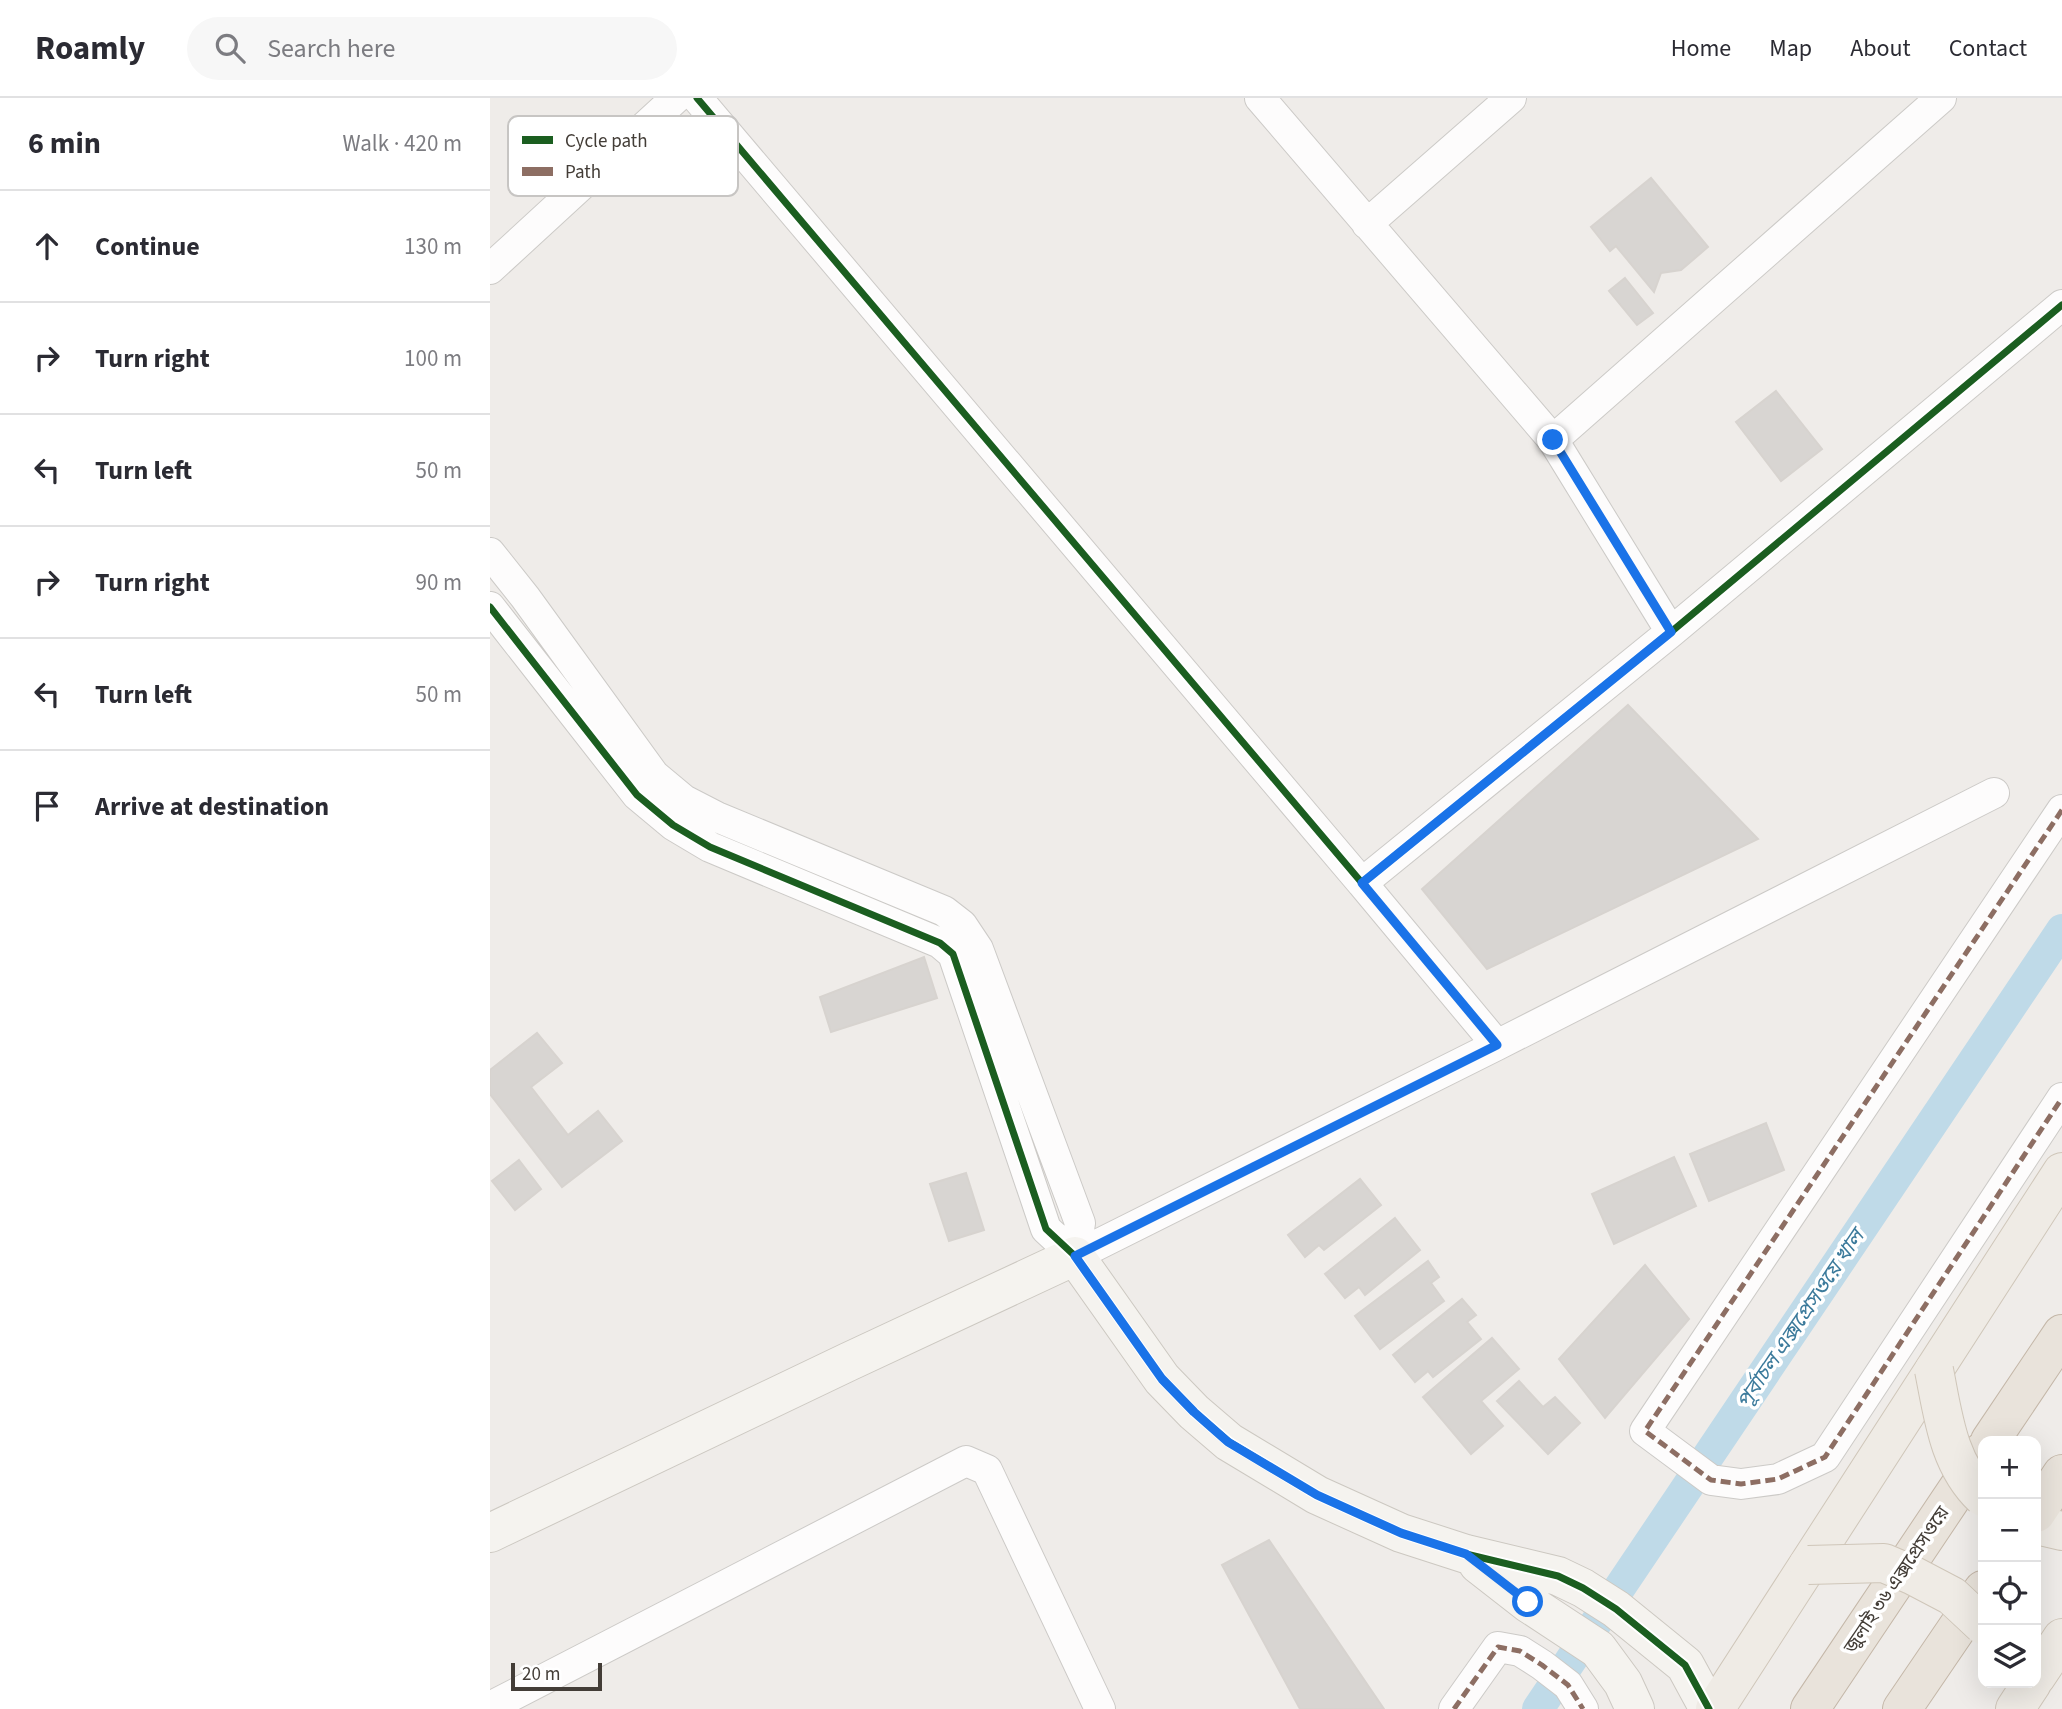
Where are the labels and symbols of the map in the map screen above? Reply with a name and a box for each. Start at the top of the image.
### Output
legend [508,116,738,196]
text: Cycle path [565,128,647,155]
text: Path [565,159,601,186]
route end [1537,424,1568,455]
water label: পূর্বাচল এক্সপ্রেসওয়ে খাল [1729,1221,1873,1414]
street label: জুলাই ৩৬ এক্সপ্রেসওয়ে [1837,1500,1957,1660]
route start [1512,1586,1543,1617]
scale bar [511,1660,602,1692]

